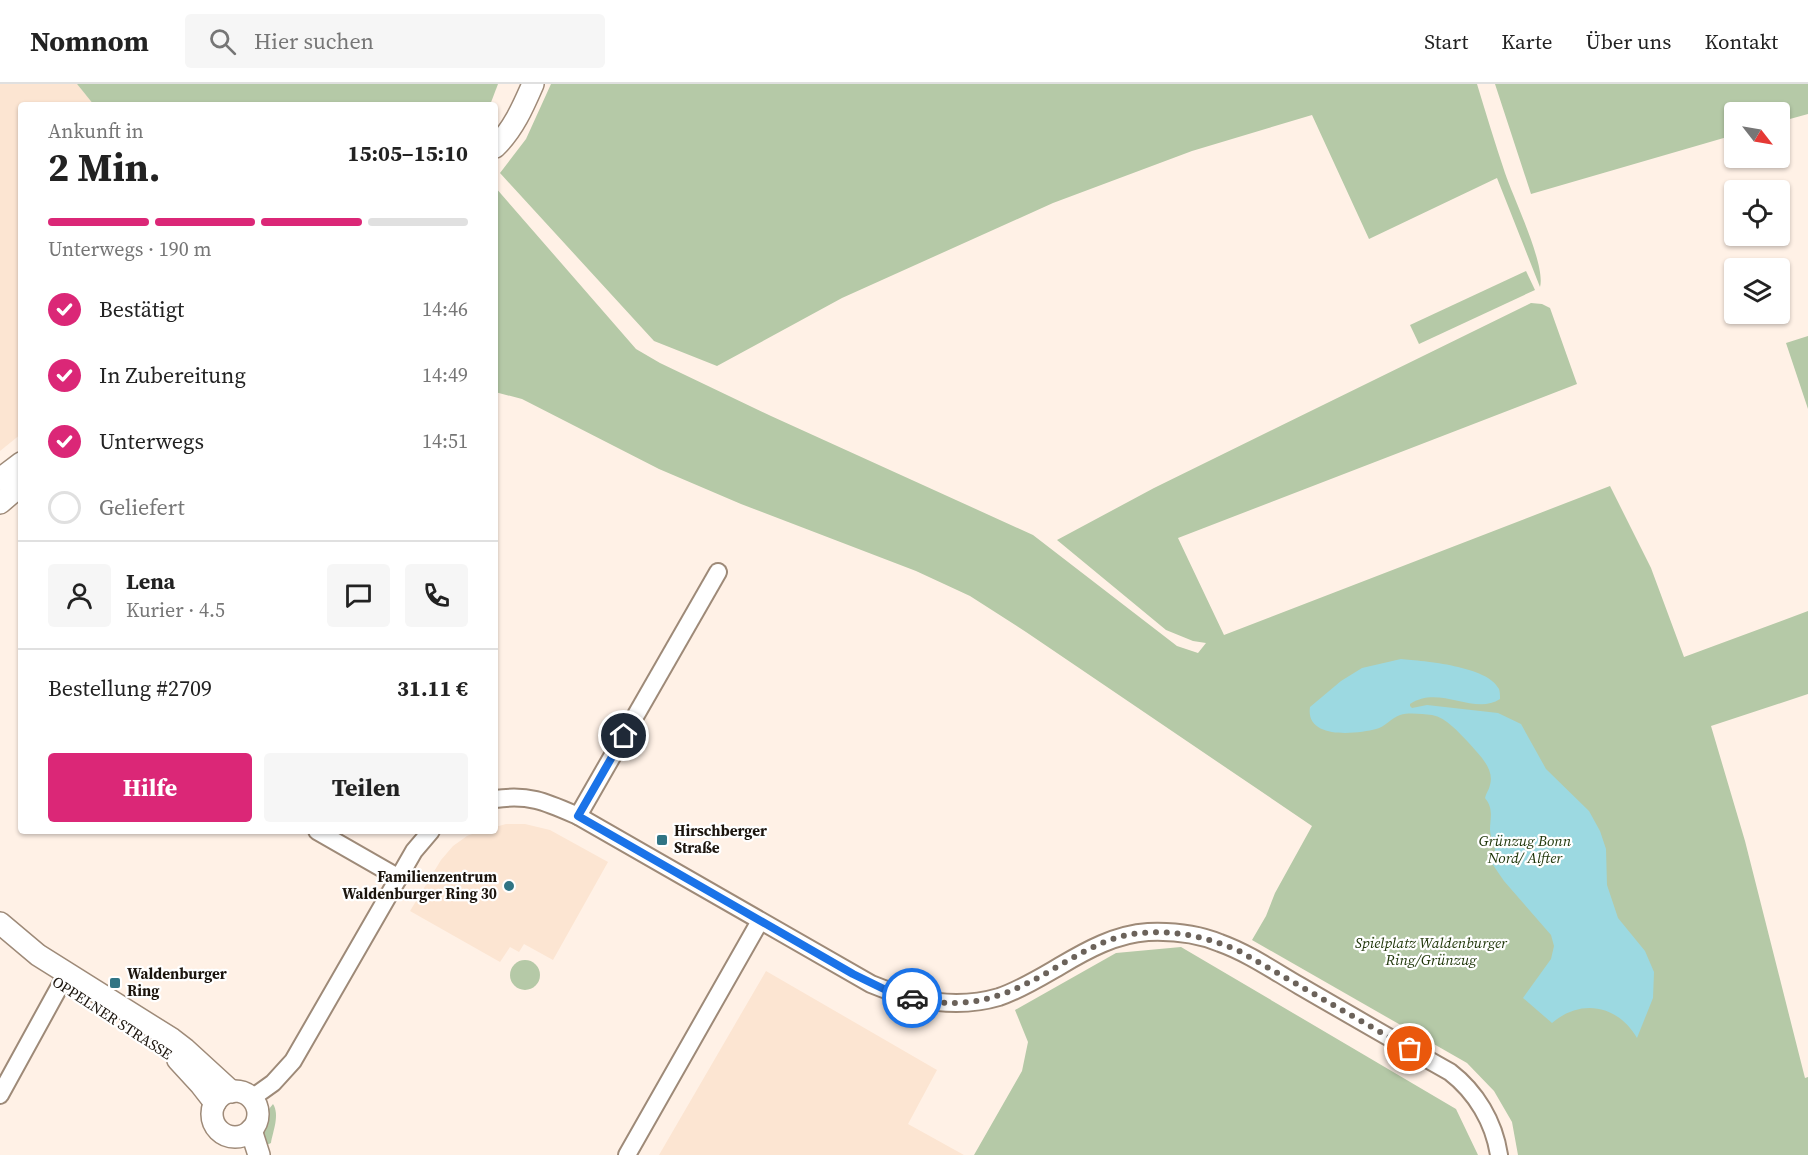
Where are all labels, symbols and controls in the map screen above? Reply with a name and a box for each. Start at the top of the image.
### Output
search box [185,14,605,68]
text: Nomnom [30,22,149,60]
icon: search [206,25,239,58]
text: Hier suchen [254,26,374,56]
text: Start [1424,27,1468,56]
text: Karte [1501,27,1552,56]
text: Über uns [1585,27,1671,56]
text: Kontakt [1704,27,1778,56]
north arrow [1724,102,1790,168]
map controls [1724,102,1790,324]
text: Ankunft in [48,117,144,145]
text: 15:05–15:10 [348,138,468,168]
text: 2 Min. [48,141,160,194]
button: locate [1724,180,1790,246]
text: Unterwegs · 190 m [48,235,211,263]
button: layers [1724,258,1790,324]
icon: check [48,293,81,326]
text: Bestätigt [99,294,184,324]
text: 14:46 [422,295,468,323]
icon: check [48,359,81,392]
text: In Zubereitung [99,360,246,390]
text: 14:49 [422,361,468,389]
icon: check [48,425,81,458]
text: Unterwegs [99,426,204,456]
text: 14:51 [422,427,468,455]
text: Geliefert [99,492,185,522]
button: person [48,564,111,627]
button: chat [327,564,390,627]
button: phone [405,564,468,627]
text: Lena [126,566,175,596]
text: Kurier · 4.5 [126,596,225,624]
text: Bestellung #2709 [48,673,212,703]
text: 31.11 € [397,673,468,703]
pin [598,710,649,761]
icon: home [607,719,640,752]
button: Hilfe [48,753,252,822]
button: Teilen [264,753,468,822]
place label: Hirschberger Straße [674,820,767,858]
park label: Grünzug Bonn Nord/ Alfter [1479,830,1572,868]
marker: Hirschberger Straße [655,833,669,847]
place label: Familienzentrum Waldenburger Ring 30 [342,866,497,904]
marker: Familienzentrum Waldenburger Ring 30 [502,879,516,893]
park label: Spielplatz Waldenburger Ring/Grünzug [1355,932,1508,970]
place label: Waldenburger Ring [127,963,227,1001]
courier [882,968,942,1028]
street label: OPPELNER STRASSE [48,971,176,1064]
marker: Waldenburger Ring [108,976,122,990]
icon: car [896,982,929,1015]
pin [1384,1023,1435,1074]
icon: bag [1393,1032,1426,1065]

